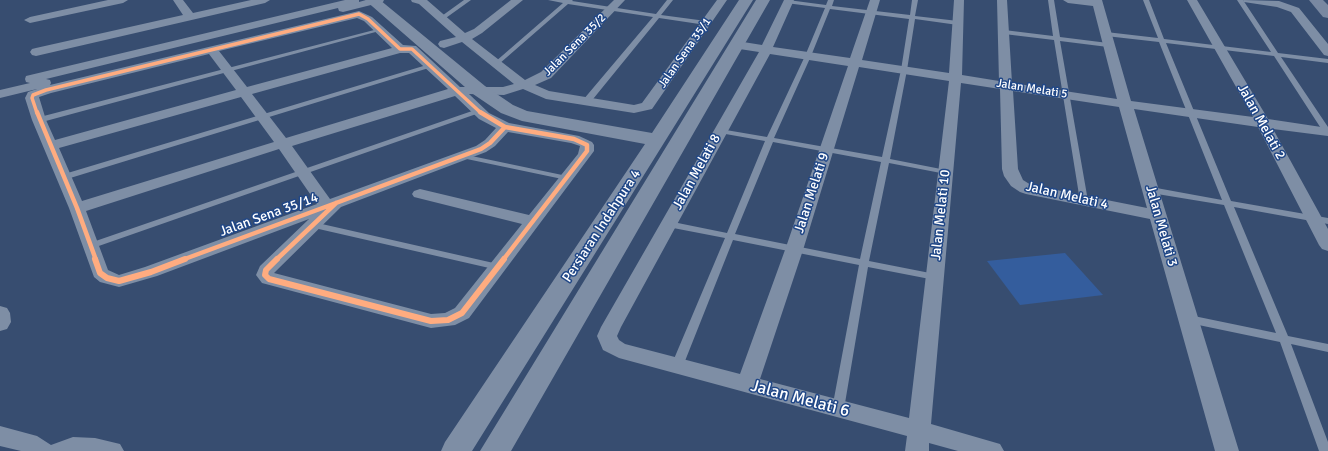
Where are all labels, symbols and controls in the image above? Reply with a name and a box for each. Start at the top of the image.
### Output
street label: Jalan Sena 35/2 [541,11,609,79]
street label: Jalan Sena 35/1 [655,15,715,91]
street label: Jalan Melati 5 [995,76,1069,102]
street label: Jalan Melati 2 [1233,81,1289,163]
street label: Jalan Melati 8 [669,131,725,213]
street label: Jalan Melati 9 [791,151,833,235]
street label: Persiaran Indahpura 4 [559,166,645,286]
street label: Jalan Melati 10 [928,169,954,261]
street label: Jalan Melati 4 [1024,178,1110,214]
street label: Jalan Melati 3 [1141,183,1181,269]
street label: Jalan Sena 35/14 [217,189,321,241]
street label: Jalan Melati 6 [748,376,852,422]

